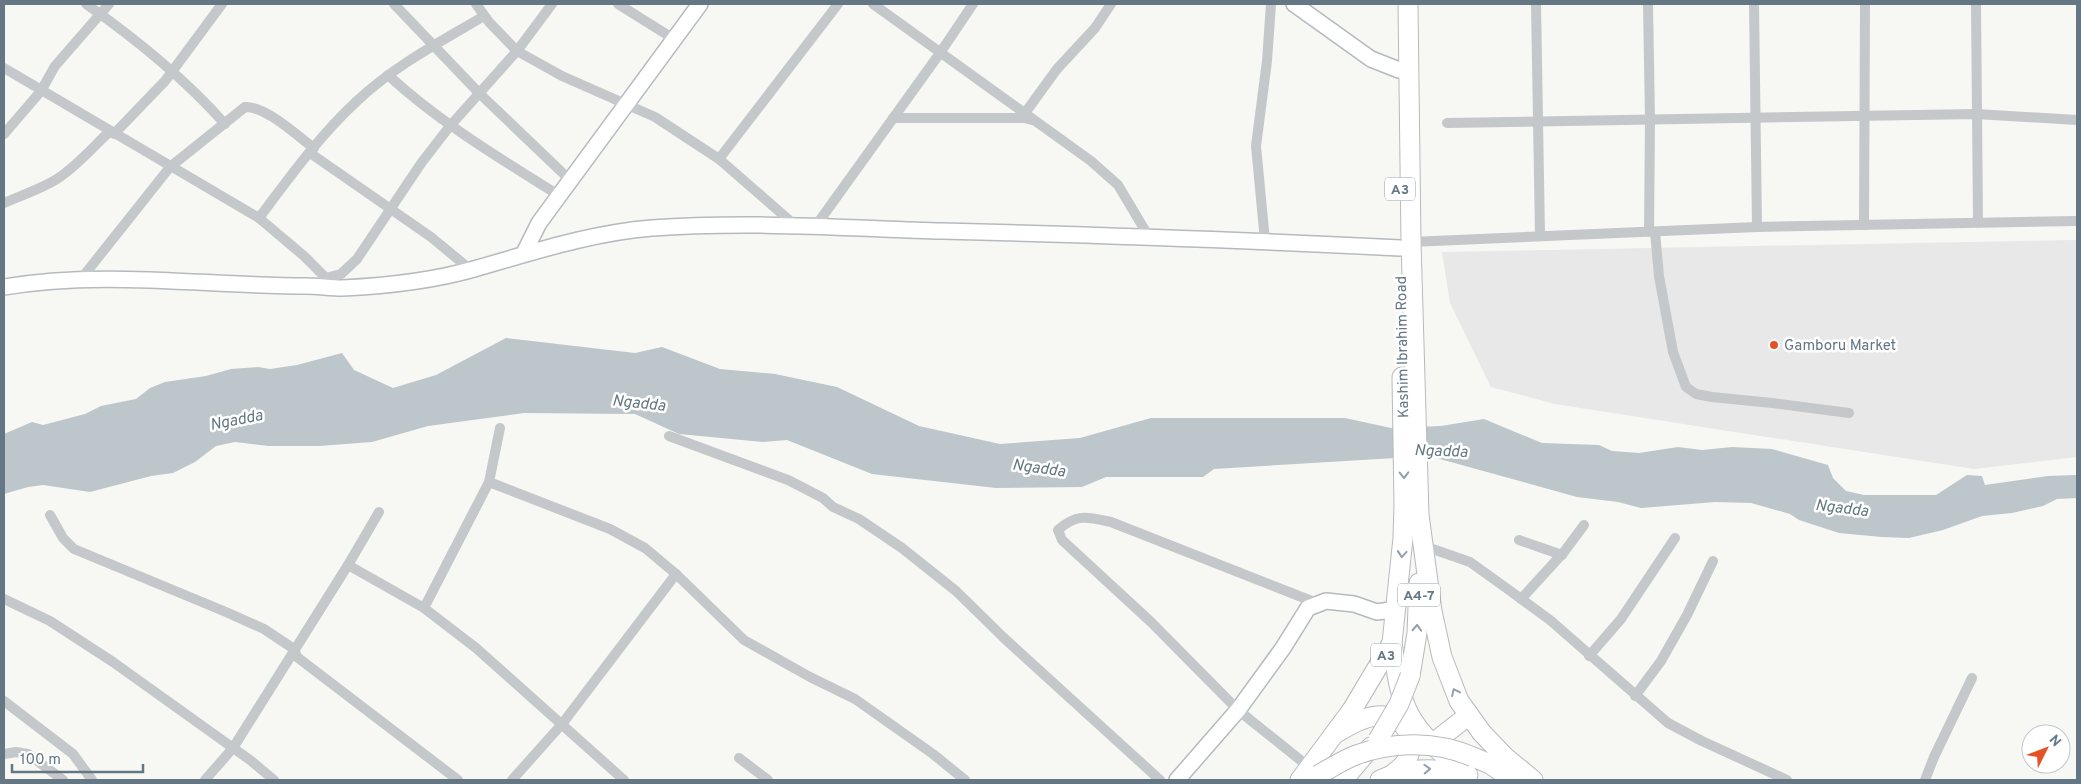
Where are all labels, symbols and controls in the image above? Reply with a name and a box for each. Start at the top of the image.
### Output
road number: A3 [1385,178,1415,200]
street label: Kashim Ibrahim Road [1393,276,1414,418]
place label: Gamboru Market [1784,337,1896,356]
marker: Gamboru Market [1768,339,1780,351]
water label: Ngadda [611,391,667,417]
water label: Ngadda [208,406,265,436]
water label: Ngadda [1414,441,1469,463]
water label: Ngadda [1011,455,1067,483]
one-way arrow [1399,472,1409,479]
water label: Ngadda [1814,496,1870,522]
one-way arrow [1396,550,1407,558]
road number: A4-7 [1398,584,1440,606]
one-way arrow [1412,623,1423,631]
road number: A3 [1371,644,1401,666]
one-way arrow [1451,688,1462,697]
north arrow [2021,724,2071,774]
text: N [2045,732,2064,751]
scale bar [12,742,144,774]
text: 100 m [20,751,61,770]
one-way arrow [1423,764,1431,774]

